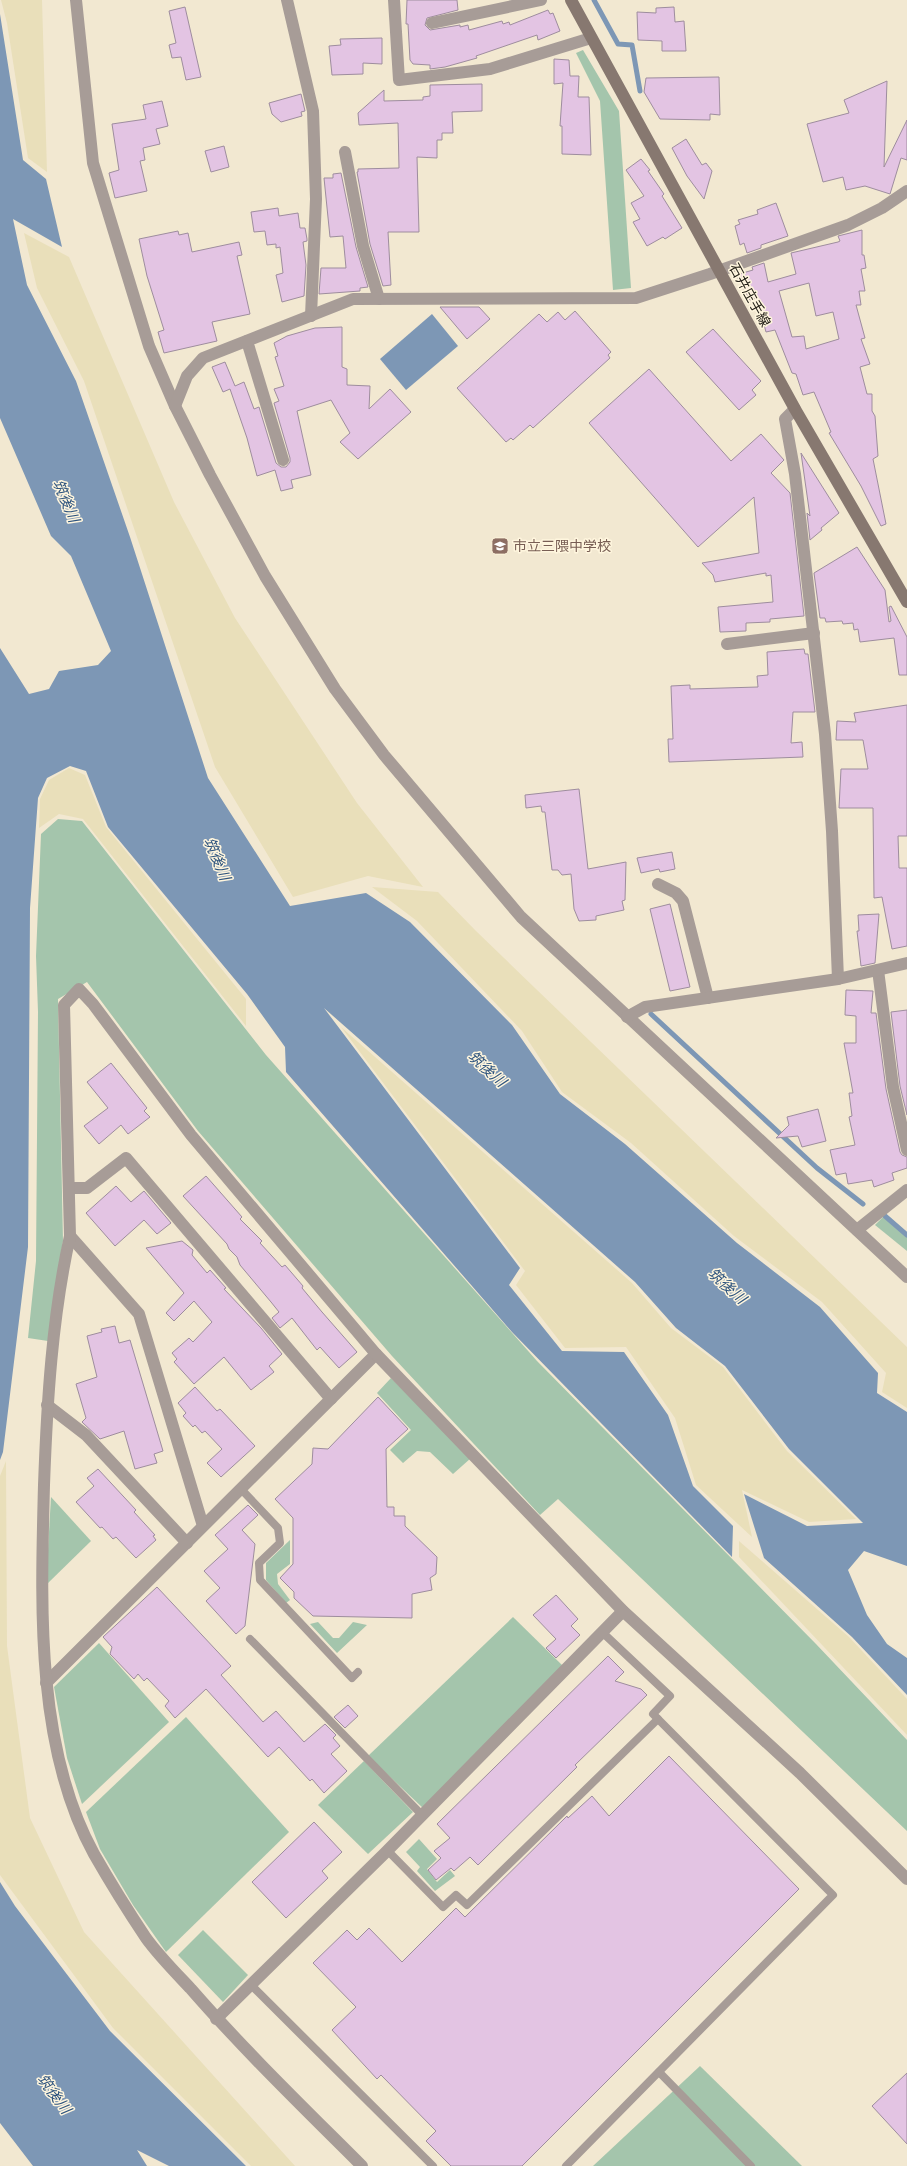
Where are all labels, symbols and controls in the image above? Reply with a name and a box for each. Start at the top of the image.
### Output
street label: 石井庄手線 [724,260,775,330]
water label: 筑後川 [48,476,85,527]
school or university icon: 市立三隈中学校 [490,536,510,556]
place label: 市立三隈中学校 [513,537,611,556]
water label: 筑後川 [199,834,236,885]
water label: 筑後川 [464,1047,512,1093]
water label: 筑後川 [704,1264,752,1310]
water label: 筑後川 [32,2070,77,2120]

